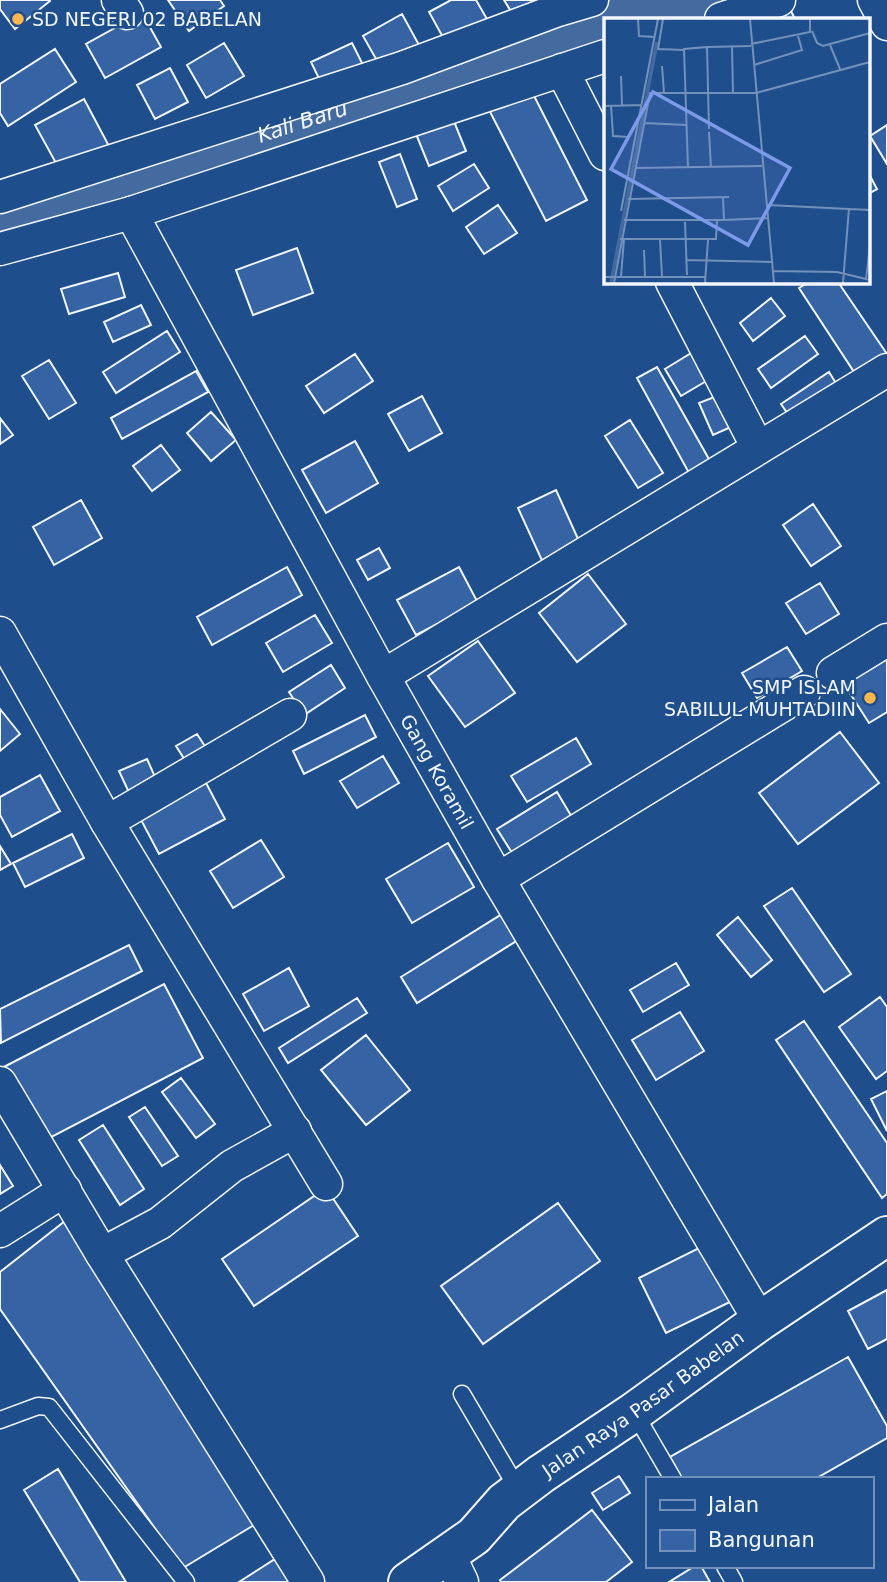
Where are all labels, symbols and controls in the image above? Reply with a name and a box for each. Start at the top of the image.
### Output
place label: SD NEGERI 02 BABELAN [32,8,262,30]
marker: SD NEGERI 02 BABELAN [10,11,26,27]
inset map [604,18,870,284]
water label: Kali Baru [254,96,351,148]
place label: SMP ISLAM SABILUL MUHTADIIN [664,676,856,720]
marker: SMP ISLAM SABILUL MUHTADIIN [862,690,878,706]
street label: Gang Koramil [396,710,478,833]
street label: Jalan Raya Pasar Babelan [537,1326,748,1482]
legend [646,1477,873,1568]
text: Jalan [706,1493,759,1517]
text: Bangunan [708,1528,815,1552]

